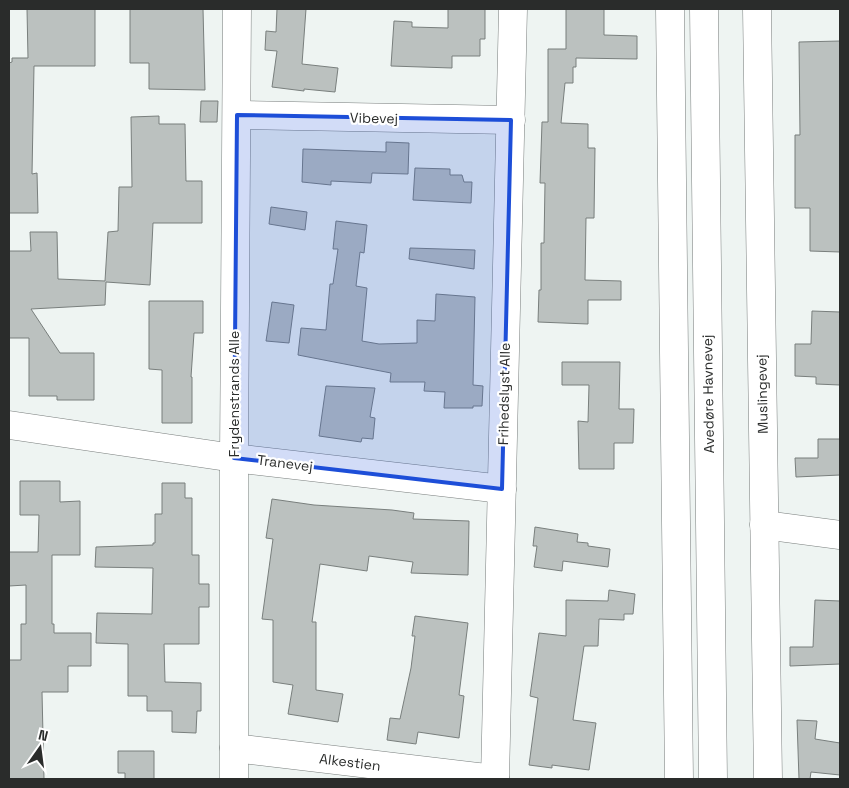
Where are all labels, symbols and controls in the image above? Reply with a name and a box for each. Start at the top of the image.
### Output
street label: Vibevej [350,109,398,127]
street label: Frydenstrands Alle [225,331,243,457]
street label: Avedøre Havnevej [698,335,718,453]
street label: Frihedslyst Alle [494,343,514,445]
street label: Muslingevej [752,354,772,434]
street label: Tranevej [256,451,314,475]
north arrow [15,723,65,773]
text: N [36,726,50,745]
street label: Alkestien [318,749,382,775]

